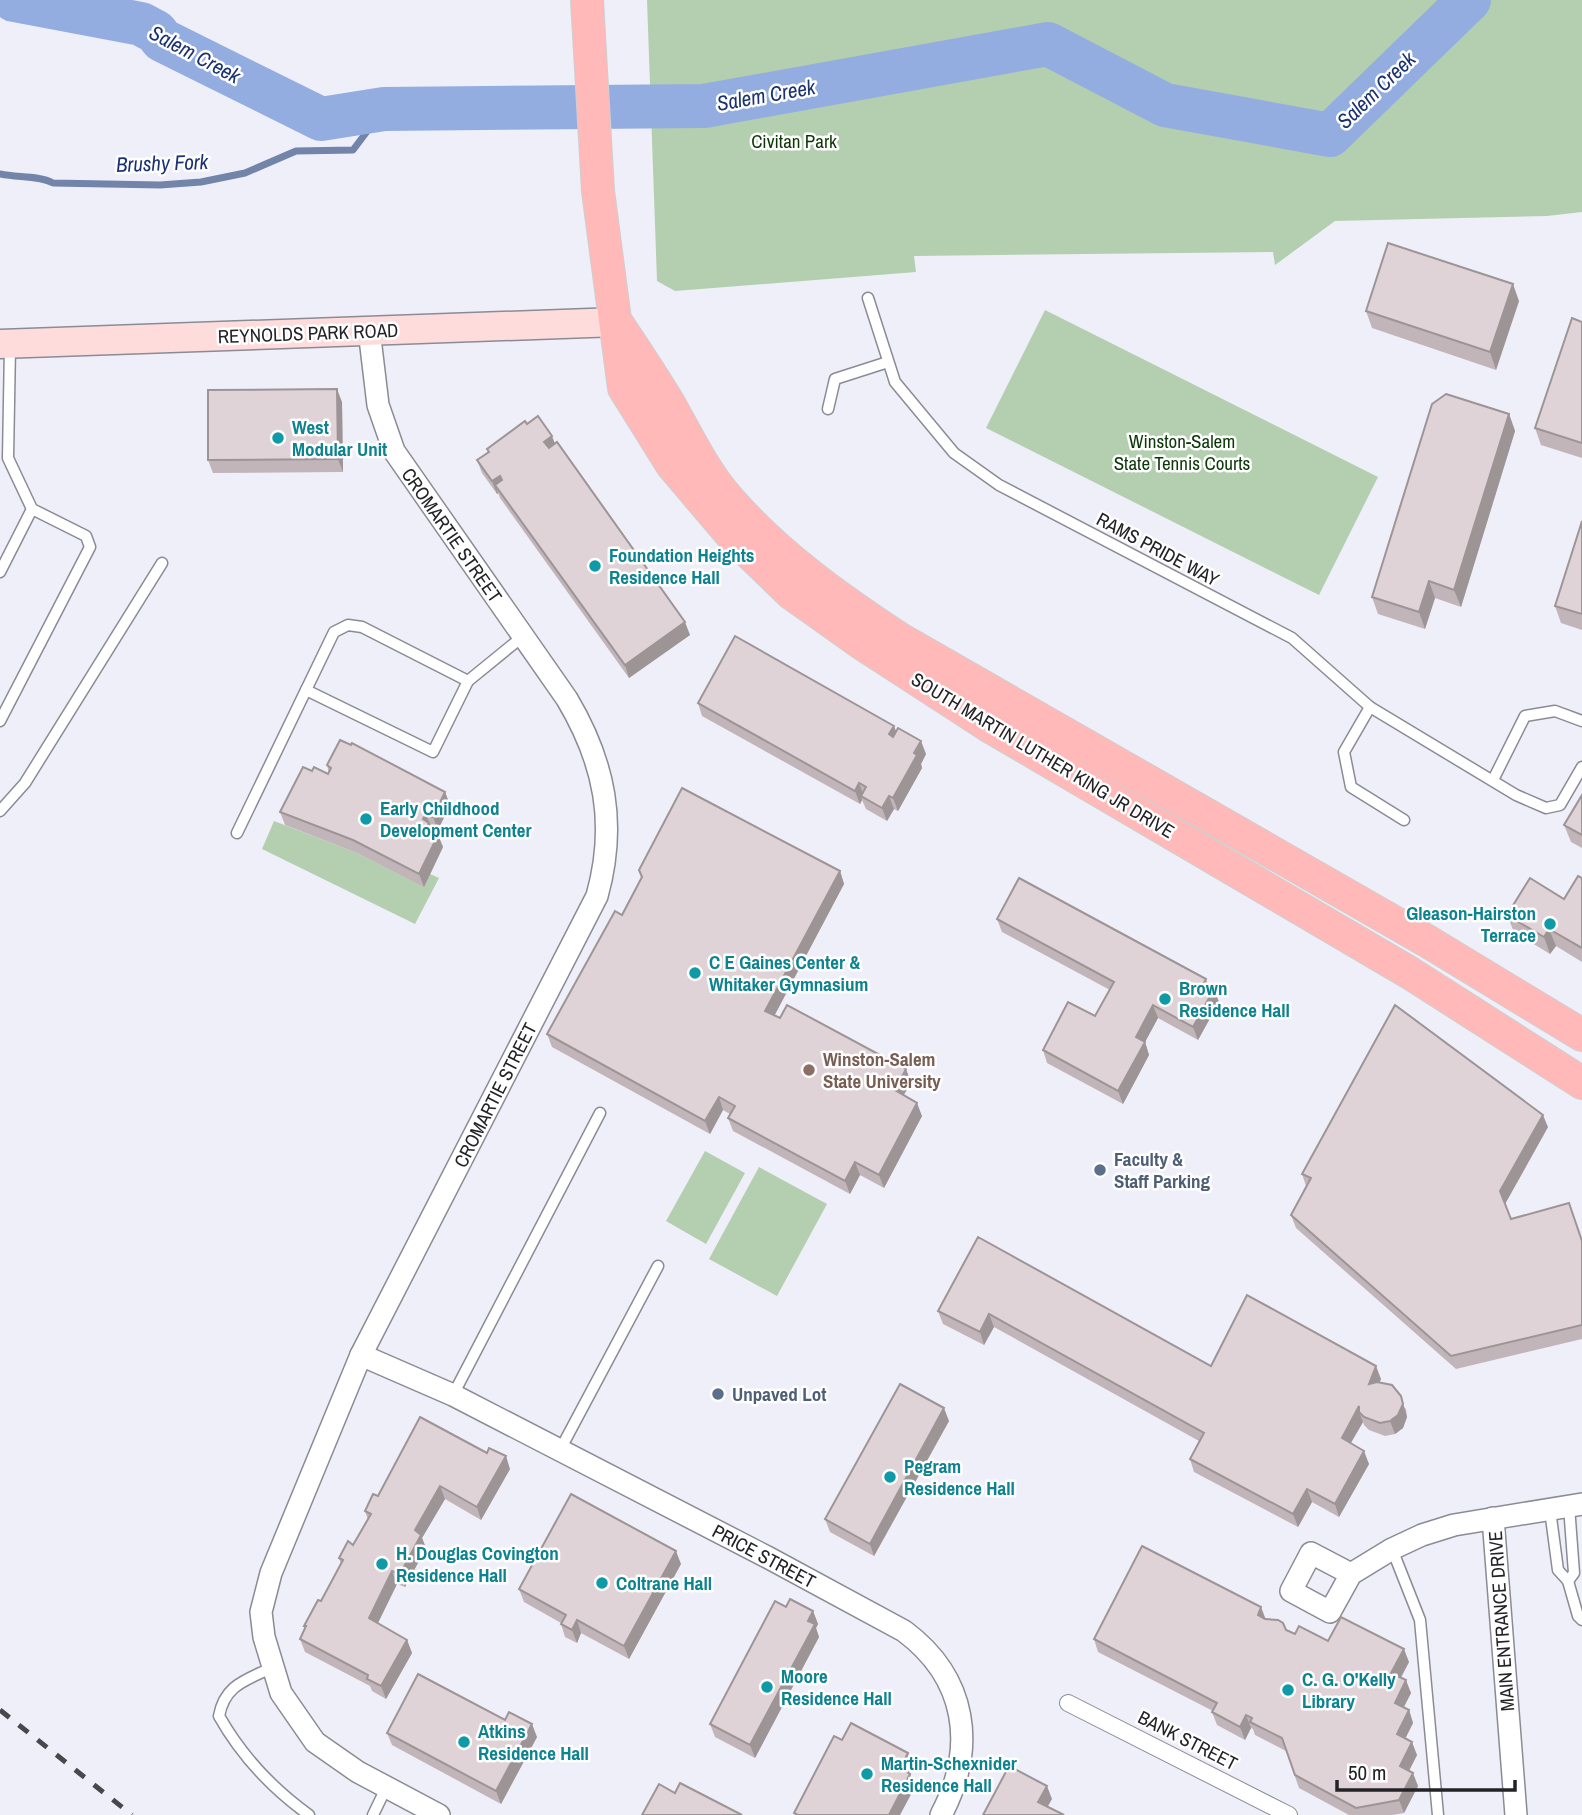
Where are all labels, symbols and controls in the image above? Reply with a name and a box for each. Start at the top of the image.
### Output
water label: Salem Creek [144,18,247,91]
water label: Salem Creek [1330,44,1423,135]
water label: Salem Creek [714,72,819,118]
park label: Civitan Park [751,128,837,154]
water label: Brushy Fork [115,147,210,179]
street label: REYNOLDS PARK ROAD [217,317,399,349]
place label: West Modular Unit [292,414,387,462]
park label: Winston-Salem State Tennis Courts [1114,428,1250,476]
marker: West Modular Unit [270,430,286,446]
street label: CROMARTIE STREET [396,462,509,608]
street label: RAMS PRIDE WAY [1092,506,1224,592]
place label: Foundation Heights Residence Hall [609,542,755,590]
marker: Foundation Heights Residence Hall [587,558,603,574]
street label: SOUTH MARTIN LUTHER KING JR DRIVE [907,666,1179,844]
place label: Early Childhood Development Center [380,795,532,843]
marker: Early Childhood Development Center [358,811,374,827]
place label: Gleason-Hairston Terrace [1406,900,1536,948]
marker: Gleason-Hairston Terrace [1542,916,1558,932]
place label: C E Gaines Center & Whitaker Gymnasium [709,949,868,997]
marker: C E Gaines Center & Whitaker Gymnasium [687,965,703,981]
place label: Brown Residence Hall [1179,975,1290,1023]
marker: Brown Residence Hall [1157,991,1173,1007]
street label: CROMARTIE STREET [447,1018,543,1172]
place label: Winston-Salem State University [823,1046,941,1094]
marker: Winston-Salem State University [801,1062,817,1078]
place label: Faculty & Staff Parking [1114,1146,1211,1194]
marker: Faculty & Staff Parking [1092,1162,1108,1178]
place label: Unpaved Lot [732,1381,826,1407]
marker: Unpaved Lot [710,1386,726,1402]
place label: Pegram Residence Hall [904,1453,1015,1501]
marker: Pegram Residence Hall [882,1469,898,1485]
street label: PRICE STREET [708,1518,821,1594]
street label: MAIN ENTRANCE DRIVE [1482,1530,1520,1712]
place label: H. Douglas Covington Residence Hall [396,1540,559,1588]
marker: H. Douglas Covington Residence Hall [374,1556,390,1572]
place label: Coltrane Hall [616,1570,712,1596]
marker: Coltrane Hall [594,1575,610,1591]
place label: Moore Residence Hall [781,1663,892,1711]
place label: C. G. O'Kelly Library [1302,1666,1396,1714]
marker: Moore Residence Hall [759,1679,775,1695]
marker: C. G. O'Kelly Library [1280,1682,1296,1698]
street label: BANK STREET [1134,1704,1243,1776]
place label: Atkins Residence Hall [478,1718,589,1766]
marker: Atkins Residence Hall [456,1734,472,1750]
scale bar [1337,1748,1516,1792]
place label: Martin-Schexnider Residence Hall [881,1750,1017,1798]
text: 50 m [1348,1758,1386,1787]
marker: Martin-Schexnider Residence Hall [859,1766,875,1782]

